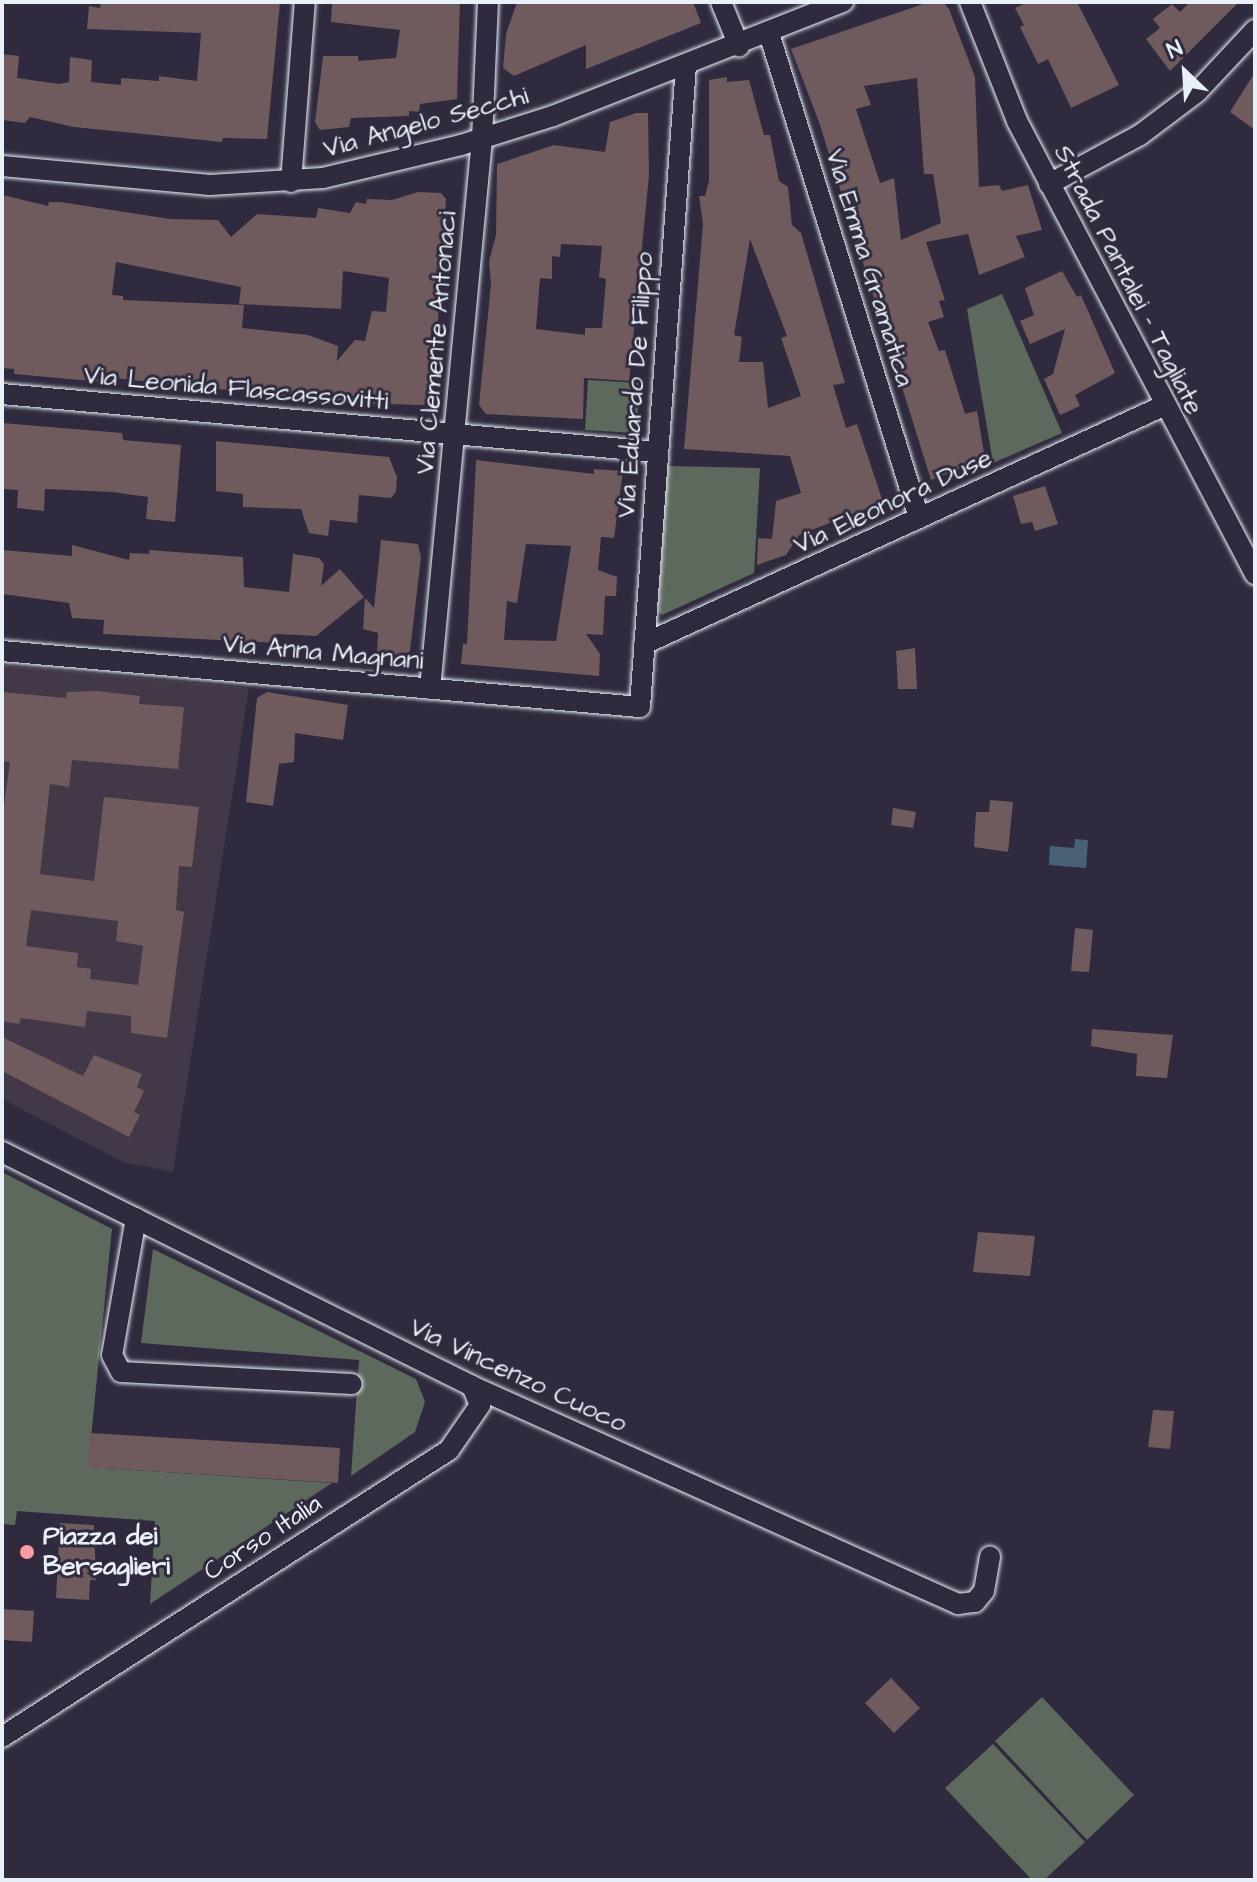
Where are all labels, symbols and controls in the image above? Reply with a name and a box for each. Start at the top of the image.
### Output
north arrow [1145,32,1225,112]
text: N [1162,33,1187,67]
street label: Via Angelo Secchi [320,81,532,165]
street label: Strada Pantalei - Tagliate [1046,140,1210,420]
street label: Via Emma Gramatica [818,146,920,390]
street label: Via Clemente Antonaci [410,210,464,476]
street label: Via Eduardo De Filippo [611,251,661,519]
street label: Via Leonida Flascassovitti [82,360,390,418]
street label: Via Eleonora Duse [789,442,997,562]
street label: Via Anna Magnani [221,629,425,677]
street label: Via Vincenzo Cuoco [405,1312,631,1440]
street label: Corso Italia [198,1488,328,1588]
place label: Piazza dei Bersaglieri [43,1521,170,1582]
marker: Piazza dei Bersaglieri [18,1543,36,1561]

